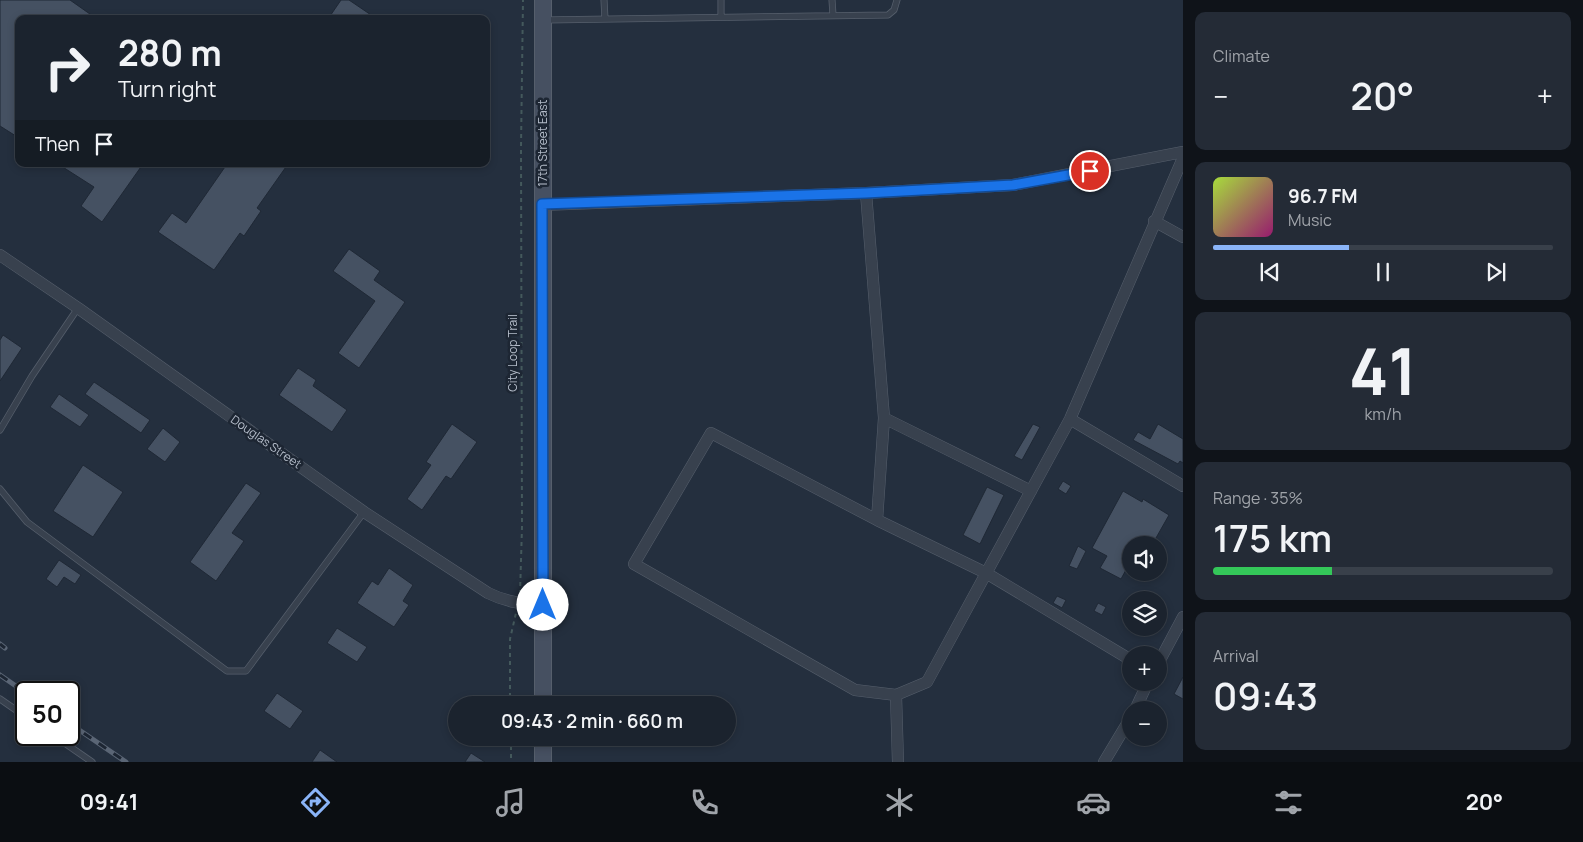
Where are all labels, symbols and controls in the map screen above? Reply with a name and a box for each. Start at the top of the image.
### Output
text: 280 m [118,29,222,77]
icon: right [35,35,100,100]
text: Climate [1213,45,1270,67]
text: 20° [1351,69,1414,121]
text: Turn right [118,74,216,104]
text: − [1213,77,1228,115]
text: + [1537,77,1553,115]
street label: 17th Street East [534,99,551,187]
icon: arrive [90,130,118,158]
text: Then [35,131,80,157]
pin [1069,150,1111,192]
icon: arrive [1076,157,1104,185]
text: 96.7 FM [1288,183,1358,209]
text: Music [1288,209,1332,231]
icon: previous [1256,258,1284,286]
icon: pause [1369,258,1397,286]
icon: next [1482,258,1510,286]
street label: City Loop Trail [504,314,521,392]
text: 41 [1349,326,1417,415]
text: km/h [1364,403,1402,425]
street label: Douglas Street [227,411,305,472]
text: Range · 35% [1213,487,1303,509]
text: 175 km [1213,511,1332,563]
map controls [1122,536,1167,746]
button: sound [1122,536,1167,581]
position arrow [516,578,568,630]
button: layers [1122,591,1167,636]
text: Arrival [1213,645,1259,667]
button: + [1122,646,1167,691]
text: 09:43 [1213,669,1318,721]
speed limit sign: 50 [15,681,80,746]
button: − [1122,701,1167,746]
text: 09:43 · 2 min · 660 m [501,708,683,734]
icon: directions [298,785,333,820]
icon: music [493,785,528,820]
icon: phone [687,785,722,820]
icon: climate [882,785,917,820]
icon: car [1076,785,1111,820]
icon: filters [1271,785,1306,820]
text: 09:41 [80,787,139,817]
text: 20° [1466,787,1503,817]

